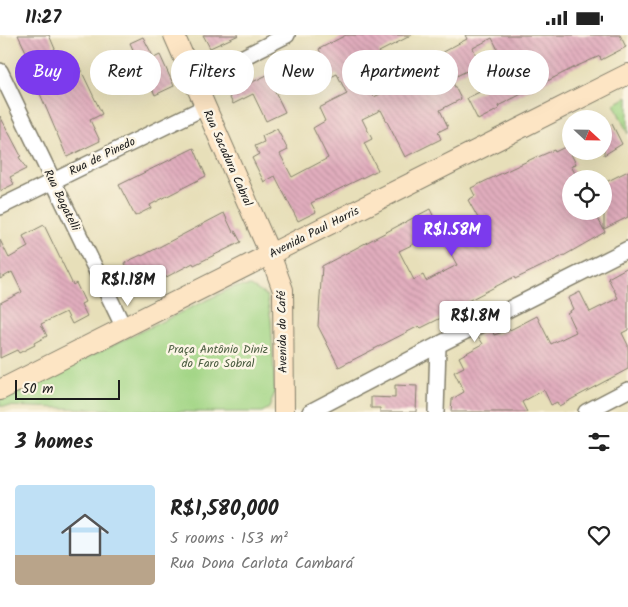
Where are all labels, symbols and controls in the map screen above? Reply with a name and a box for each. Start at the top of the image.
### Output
text: 11:27 [25,3,61,33]
chip: Buy [15,50,80,95]
chip: Rent [90,50,161,95]
chip: Filters [171,50,254,95]
chip: New [264,50,332,95]
chip: Apartment [342,50,458,95]
chip: House [468,50,549,95]
street label: Rua Sacadura Cabral [198,107,257,210]
north arrow [562,110,612,160]
map controls [562,110,612,220]
street label: Rua de Pinedo [66,132,139,181]
street label: Rua Bagatelli [38,166,85,235]
button: locate [562,170,612,220]
street label: Avenida Paul Harris [266,202,363,263]
pin: R$1.58M [406,215,498,257]
text: R$1.58M [423,218,481,243]
pin: R$1.18M [82,265,174,307]
text: R$1.18M [101,268,155,293]
street label: Avenida do Café [272,290,293,373]
pin: R$1.8M [434,301,516,343]
text: R$1.8M [450,304,500,329]
park label: Praça Antônio Diniz do Faro Sobral [168,340,268,373]
scale bar [15,377,120,400]
text: 50 m [22,378,53,400]
text: 3 homes [15,426,93,459]
icon: filters [585,428,613,456]
text: R$1,580,000 [170,493,279,526]
icon: home [55,505,115,565]
icon: heart [585,521,613,549]
text: 5 rooms · 153 m² [170,526,288,551]
text: Rua Dona Carlota Cambará [170,551,353,576]

